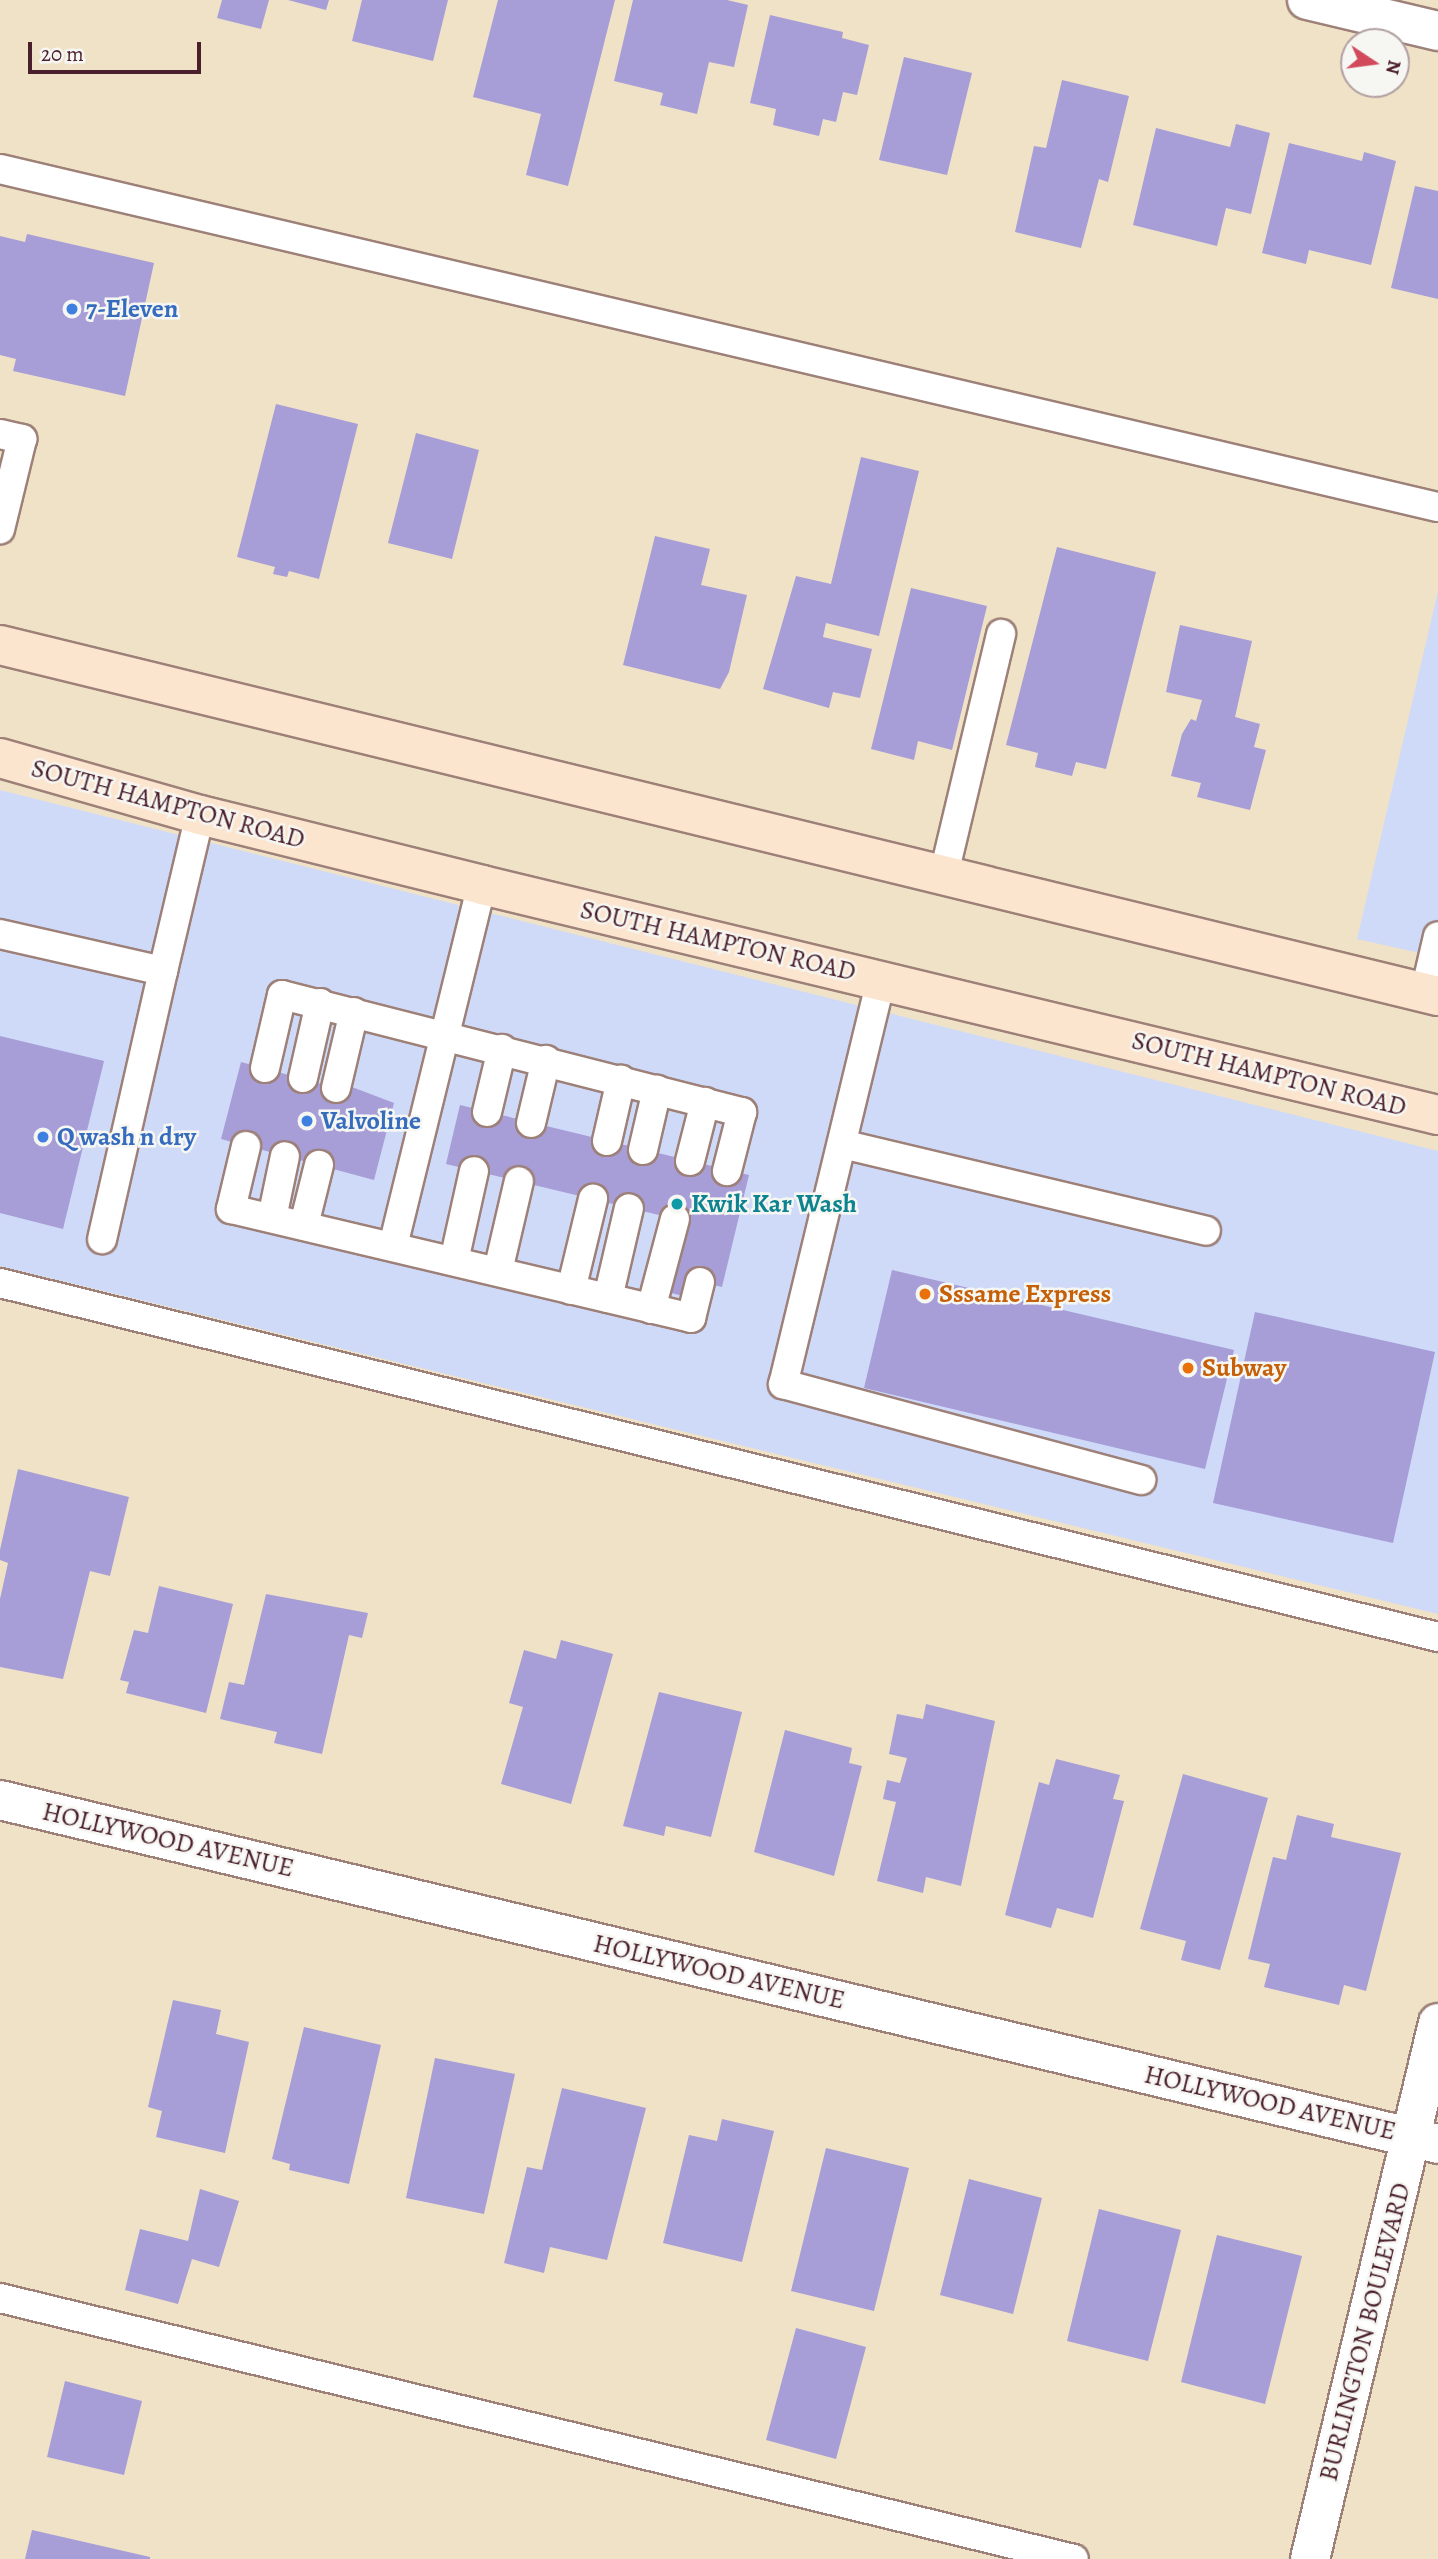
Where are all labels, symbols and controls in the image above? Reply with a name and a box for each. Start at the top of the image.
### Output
scale bar [32,28,205,72]
north arrow [1340,28,1410,98]
text: 20 m [41,40,84,68]
text: N [1379,58,1408,77]
place label: 7-Eleven [86,293,178,325]
marker: 7-Eleven [64,301,80,317]
street label: SOUTH HAMPTON ROAD [28,752,308,856]
street label: SOUTH HAMPTON ROAD [577,894,859,988]
street label: SOUTH HAMPTON ROAD [1128,1025,1410,1123]
place label: Valvoline [321,1105,421,1137]
marker: Valvoline [299,1113,315,1129]
place label: Q wash n dry [57,1121,196,1153]
marker: Q wash n dry [35,1129,51,1145]
place label: Kwik Kar Wash [691,1188,857,1220]
marker: Kwik Kar Wash [669,1196,685,1212]
place label: Sssame Express [939,1278,1111,1310]
marker: Sssame Express [917,1286,933,1302]
place label: Subway [1202,1352,1286,1384]
marker: Subway [1180,1360,1196,1376]
street label: HOLLYWOOD AVENUE [39,1796,297,1884]
street label: HOLLYWOOD AVENUE [590,1928,848,2016]
street label: HOLLYWOOD AVENUE [1141,2059,1399,2147]
street label: BURLINGTON BOULEVARD [1313,2180,1417,2484]

